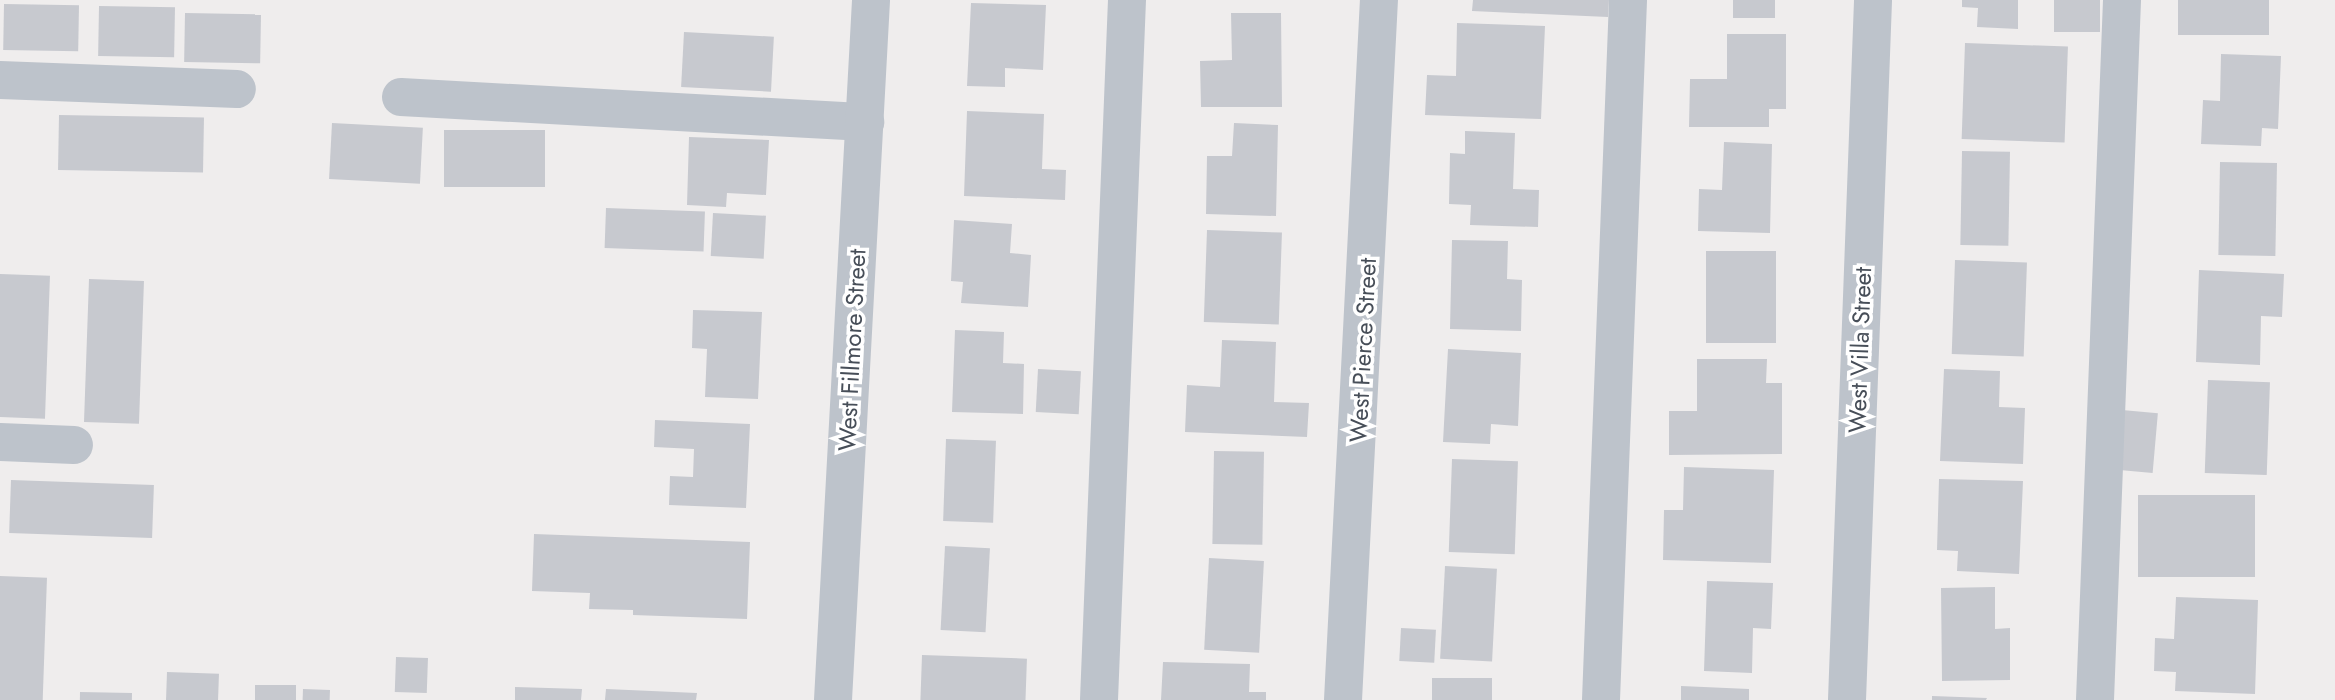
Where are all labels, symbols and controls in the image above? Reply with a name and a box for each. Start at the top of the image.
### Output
street label: West Fillmore Street [832,248,872,452]
street label: West Pierce Street [1344,257,1382,443]
street label: West Villa Street [1843,267,1877,433]

